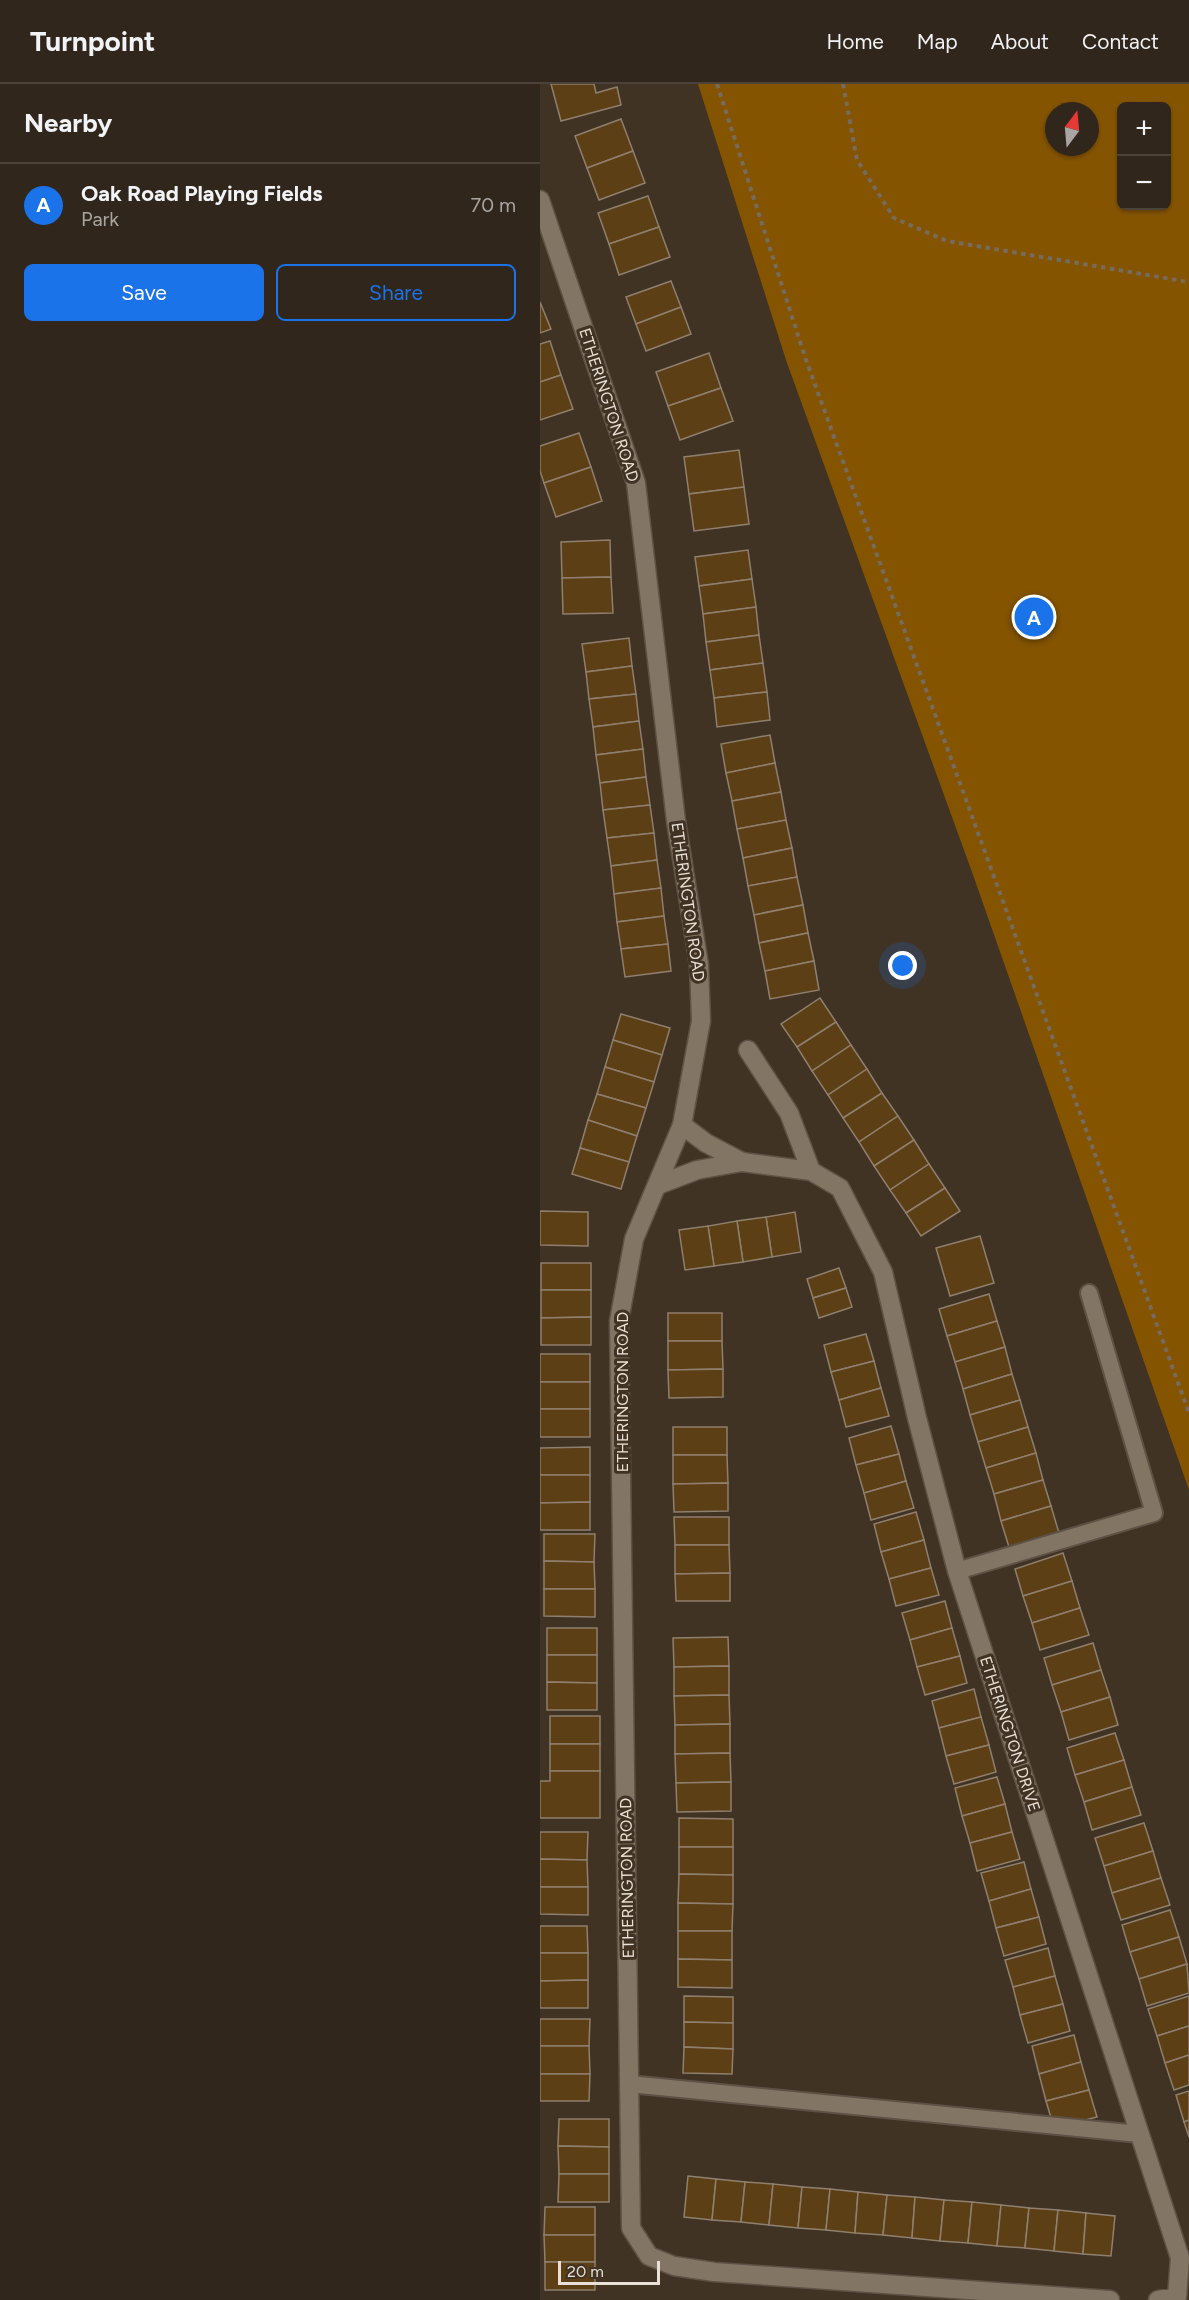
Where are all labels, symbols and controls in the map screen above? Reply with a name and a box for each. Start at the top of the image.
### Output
text: Turnpoint [30,24,155,58]
text: Home [827,29,884,54]
text: Map [917,29,958,54]
text: About [991,29,1049,54]
text: Contact [1082,29,1159,54]
north arrow [1045,102,1099,156]
map controls [1117,102,1171,210]
button: + [1117,102,1171,156]
text: Nearby [24,107,112,139]
button: − [1117,156,1171,210]
text: Oak Road Playing Fields [81,180,323,207]
text: A [36,193,51,217]
text: 70 m [470,193,516,217]
text: Park [81,207,119,231]
button: Save [24,264,264,321]
button: Share [276,264,516,321]
street label: ETHERINGTON ROAD [575,326,643,484]
pin: A [1014,594,1054,640]
street label: ETHERINGTON ROAD [667,821,709,983]
your location [888,951,917,980]
street label: ETHERINGTON ROAD [613,1312,632,1472]
street label: ETHERINGTON DRIVE [976,1654,1044,1814]
street label: ETHERINGTON ROAD [616,1798,638,1958]
scale bar [558,2258,660,2286]
text: 20 m [567,2262,604,2281]

